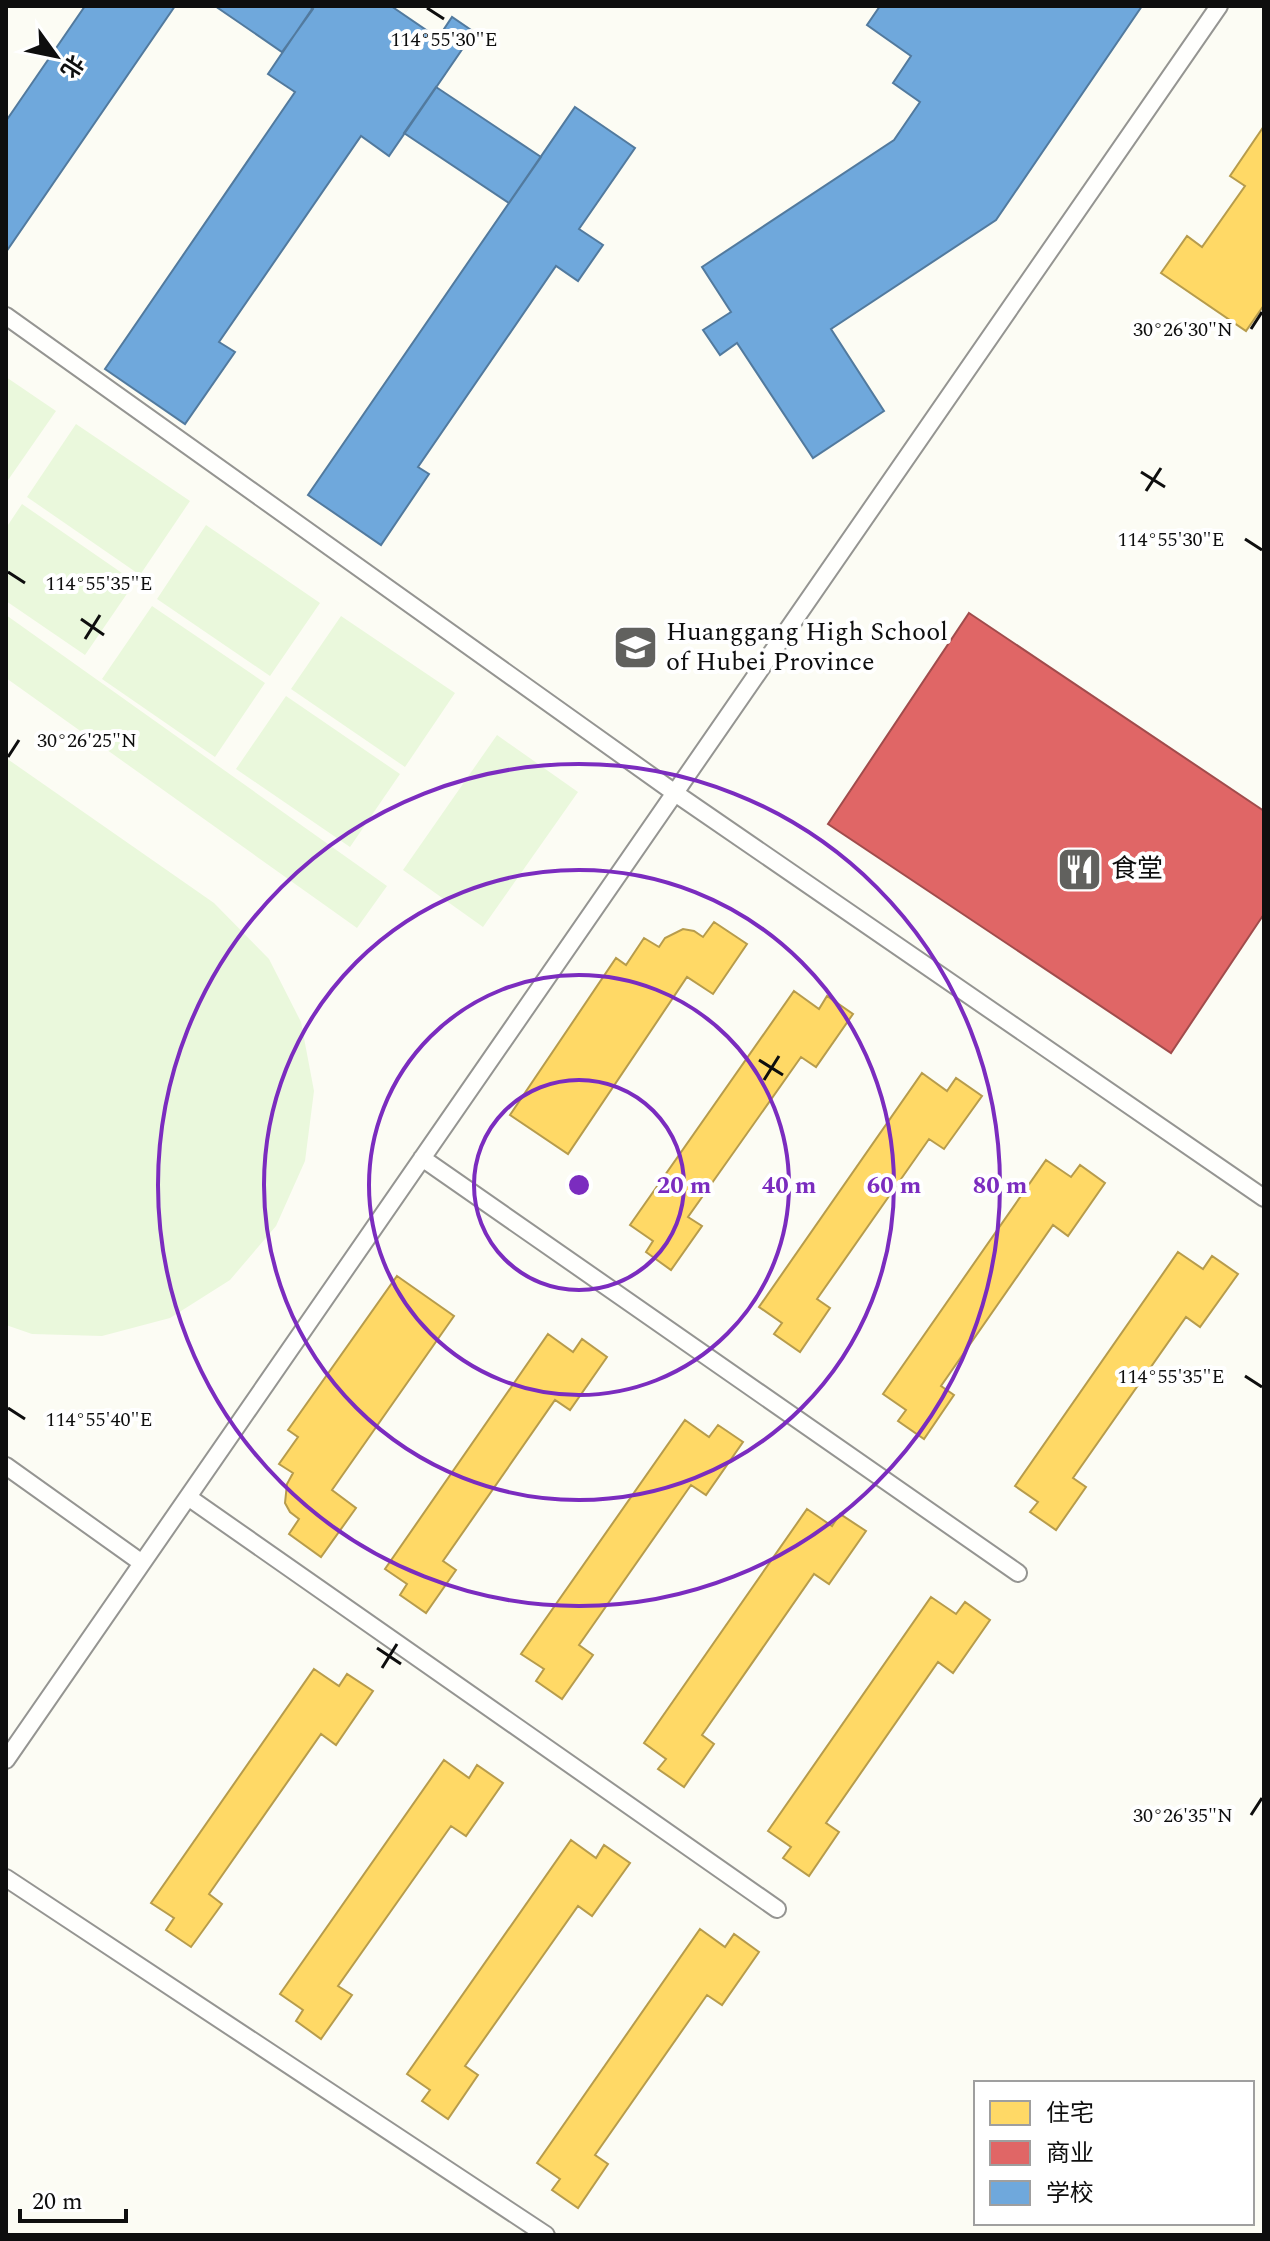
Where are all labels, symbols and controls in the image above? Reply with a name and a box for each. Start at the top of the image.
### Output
north arrow [16,16,96,96]
text: 114°55'30"E [390,25,498,55]
text: 北 [52,48,91,84]
text: 30°26'30"N [1133,315,1233,345]
text: 114°55'30"E [1117,525,1225,555]
text: 114°55'35"E [45,569,153,599]
place label: Huanggang High School of Hubei Province [666,612,948,682]
school or university icon: Huanggang High School of Hubei Province [611,623,659,671]
text: 30°26'25"N [37,726,137,756]
restaurant icon: 食堂 [1056,845,1104,893]
place label: 食堂 [1111,849,1163,889]
text: 20 m [657,1168,712,1204]
text: 40 m [762,1168,817,1204]
text: 60 m [867,1168,922,1204]
text: 80 m [973,1168,1028,1204]
centre of rings [565,1171,593,1199]
text: 114°55'35"E [1117,1362,1225,1392]
text: 114°55'40"E [45,1405,153,1435]
text: 30°26'35"N [1133,1801,1233,1831]
legend [974,2081,1254,2225]
text: 住宅 [1046,2096,1094,2132]
text: 商业 [1046,2136,1094,2172]
scale bar [20,2173,126,2223]
text: 学校 [1046,2176,1094,2212]
text: 20 m [32,2184,83,2220]

